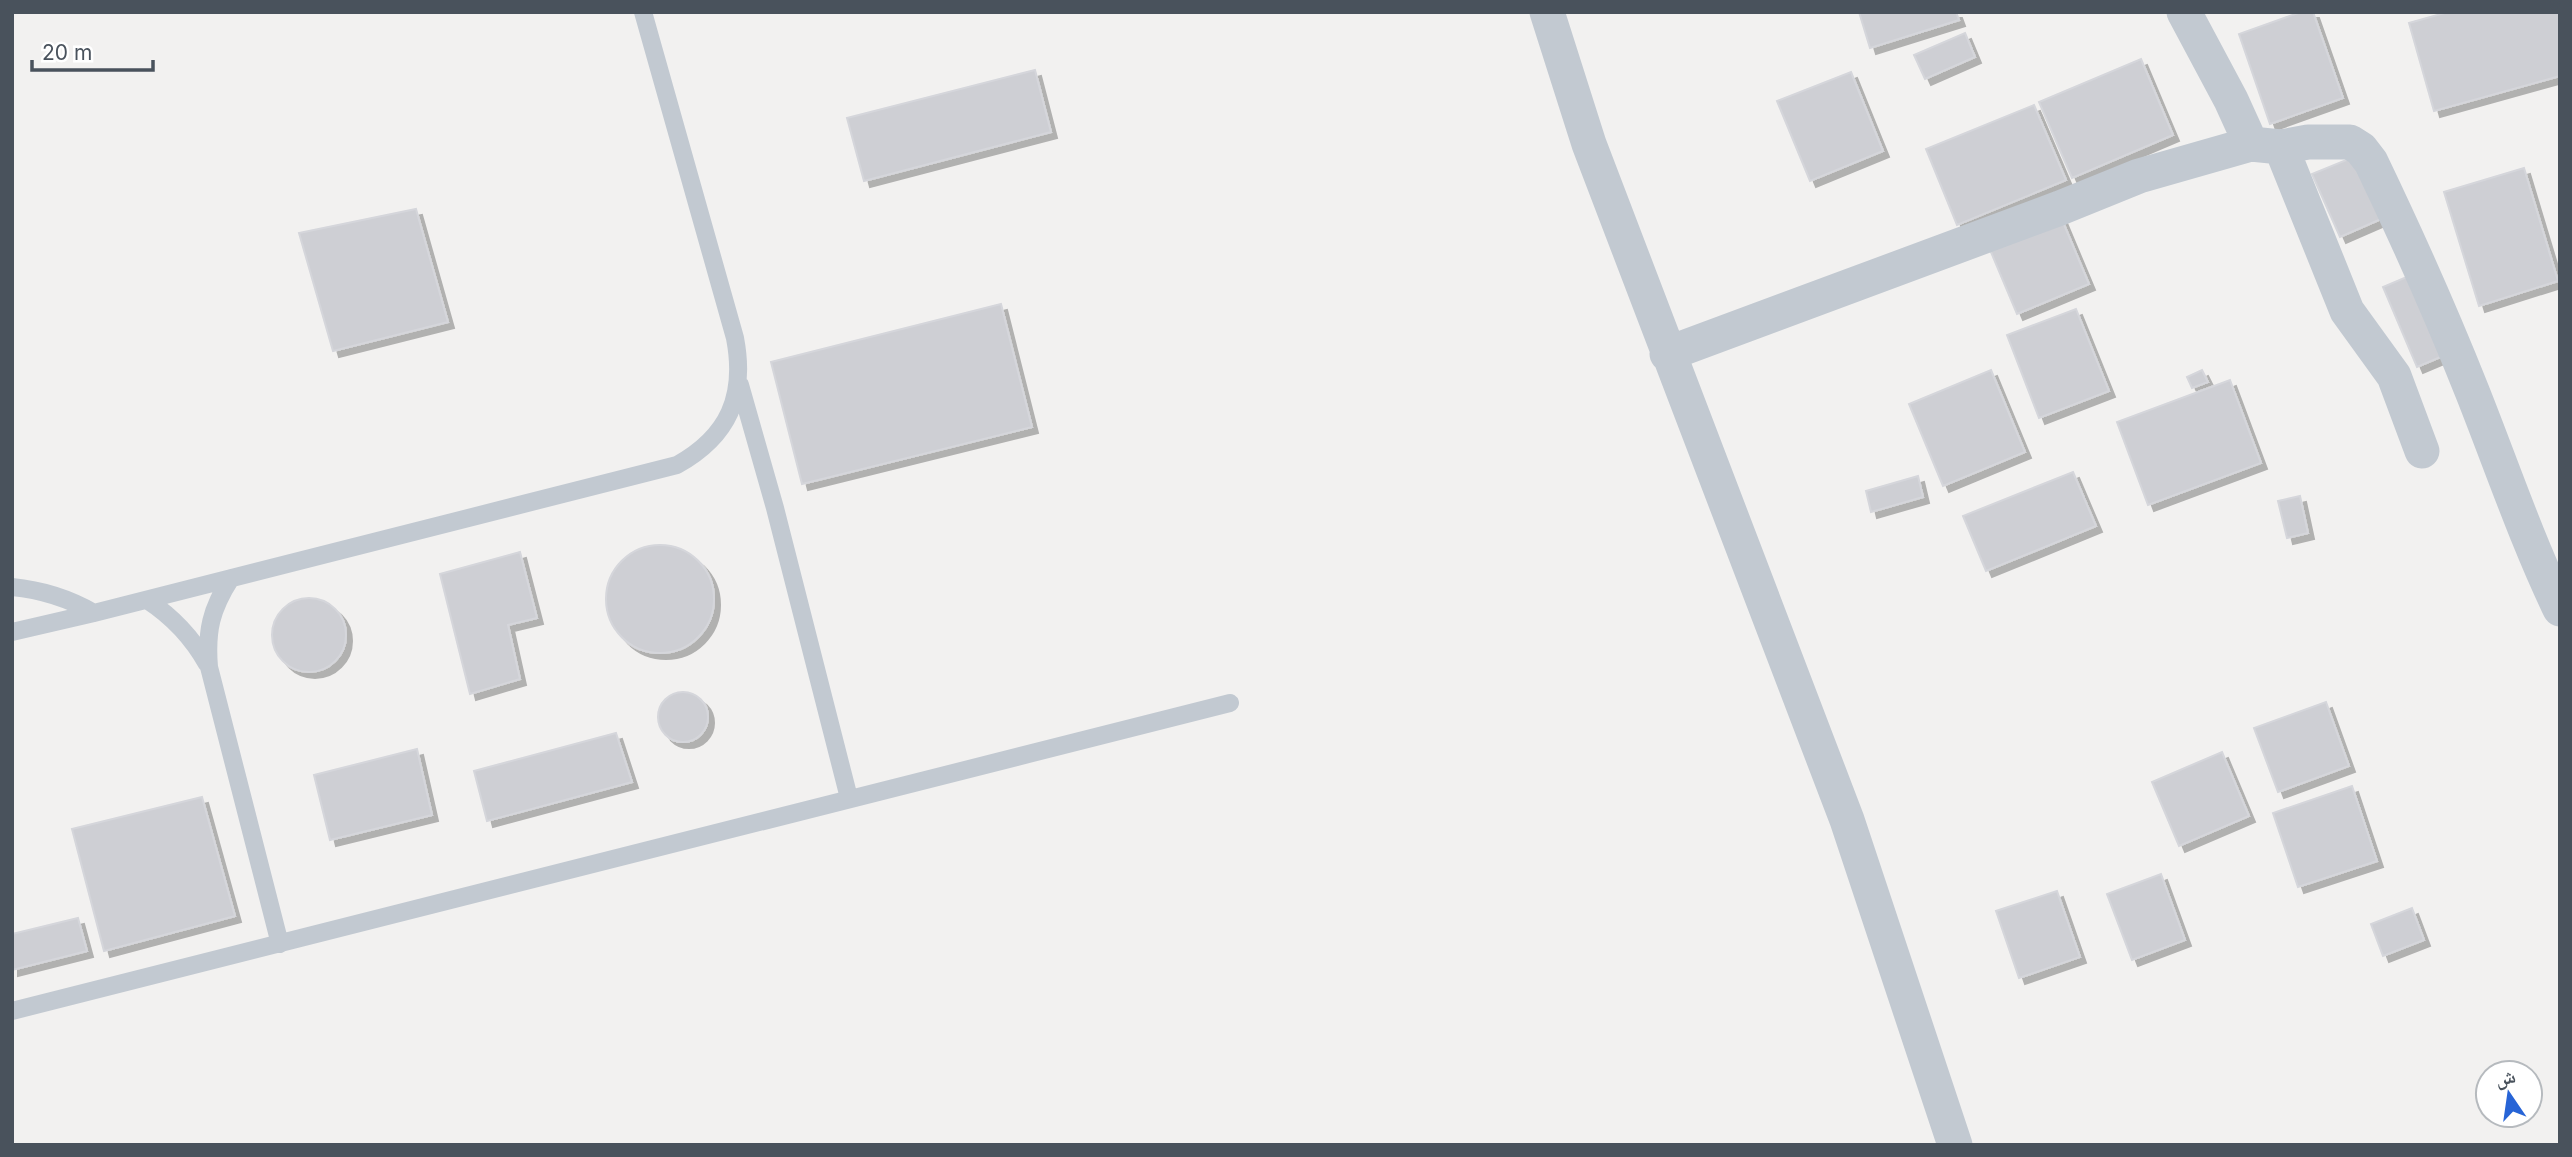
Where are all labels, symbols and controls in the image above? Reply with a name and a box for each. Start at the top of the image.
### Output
scale bar [32,28,152,72]
text: 20 m [42,40,92,65]
north arrow [2474,1059,2544,1129]
text: ش [2493,1064,2518,1091]

